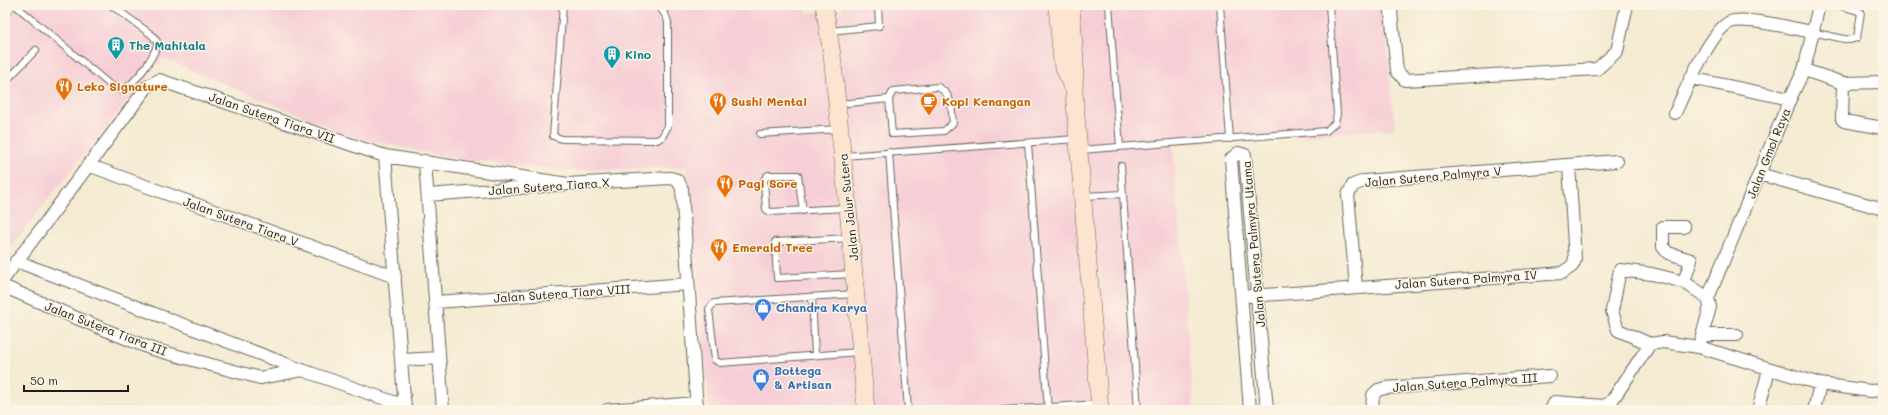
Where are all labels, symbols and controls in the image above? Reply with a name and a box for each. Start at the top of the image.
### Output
building icon: The Mahitala [106,35,126,60]
place label: The Mahitala [129,37,206,53]
building icon: Kino [602,44,622,69]
place label: Kino [625,46,651,62]
restaurant icon: Leko Signature [54,76,74,101]
place label: Leko Signature [77,78,168,94]
street label: Jalan Sutera Tiara VII [207,88,337,146]
restaurant icon: Sushi Mentai [708,91,728,116]
cafe icon: Kopi Kenangan [919,91,939,116]
place label: Sushi Mentai [731,93,807,109]
place label: Kopi Kenangan [942,93,1031,109]
street label: Jalan Gmol Raya [1743,105,1793,201]
street label: Jalan Jalur Sutera [834,152,862,262]
street label: Jalan Sutera Palmyra Utama [1238,160,1268,328]
street label: Jalan Sutera Palmyra V [1364,162,1502,190]
restaurant icon: Pagi Sore [715,173,735,198]
street label: Jalan Sutera Tiara X [488,174,610,198]
place label: Pagi Sore [738,175,797,191]
street label: Jalan Sutera Tiara V [181,193,301,249]
restaurant icon: Emerald Tree [709,237,729,262]
place label: Emerald Tree [732,239,813,255]
street label: Jalan Sutera Palmyra IV [1394,266,1538,292]
street label: Jalan Sutera Tiara VIII [493,280,631,306]
street label: Jalan Sutera Tiara III [43,297,169,359]
shop icon: Chandra Karya [753,297,773,322]
place label: Chandra Karya [776,299,867,315]
place label: Bottega & Artisan [774,362,832,392]
scale bar [24,367,128,393]
shop icon: Bottega & Artisan [751,367,771,392]
street label: Jalan Sutera Palmyra III [1392,369,1538,395]
text: 50 m [30,372,58,388]

